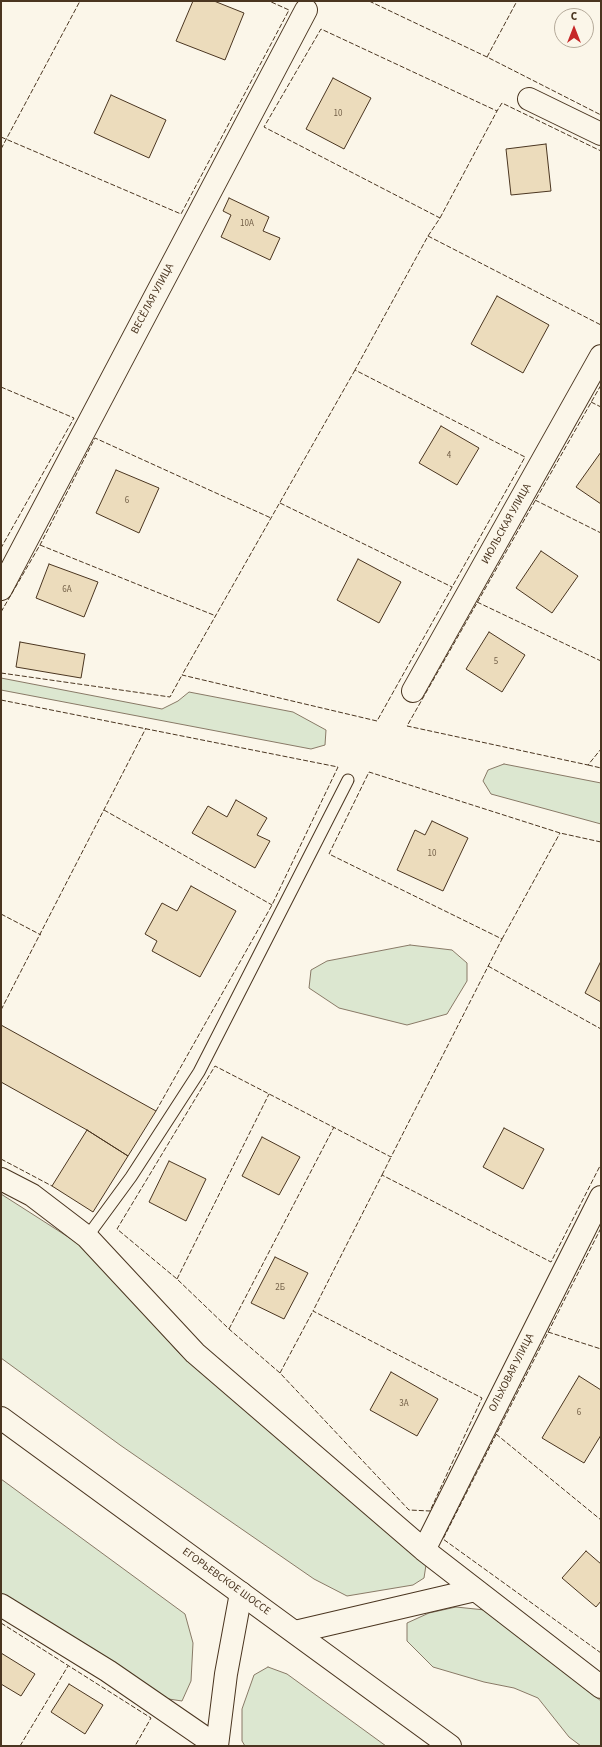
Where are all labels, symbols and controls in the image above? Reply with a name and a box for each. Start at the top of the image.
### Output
north arrow [554,8,594,48]
text: С [571,9,577,24]
house number: 10 [334,109,342,119]
house number: 10А [240,219,254,229]
street label: ВЕСЁЛАЯ УЛИЦА [129,261,177,337]
house number: 4 [447,451,451,461]
street label: ИЮЛЬСКАЯ УЛИЦА [479,482,535,566]
house number: 6 [125,496,129,506]
house number: 6А [62,585,72,595]
house number: 5 [494,657,498,667]
house number: 10 [428,849,436,859]
house number: 2Б [275,1283,285,1293]
street label: ОЛЬХОВАЯ УЛИЦА [487,1332,537,1414]
house number: 3А [399,1399,409,1409]
house number: 6 [577,1408,581,1418]
street label: ЕГОРЬЕВСКОЕ ШОССЕ [179,1546,273,1618]

